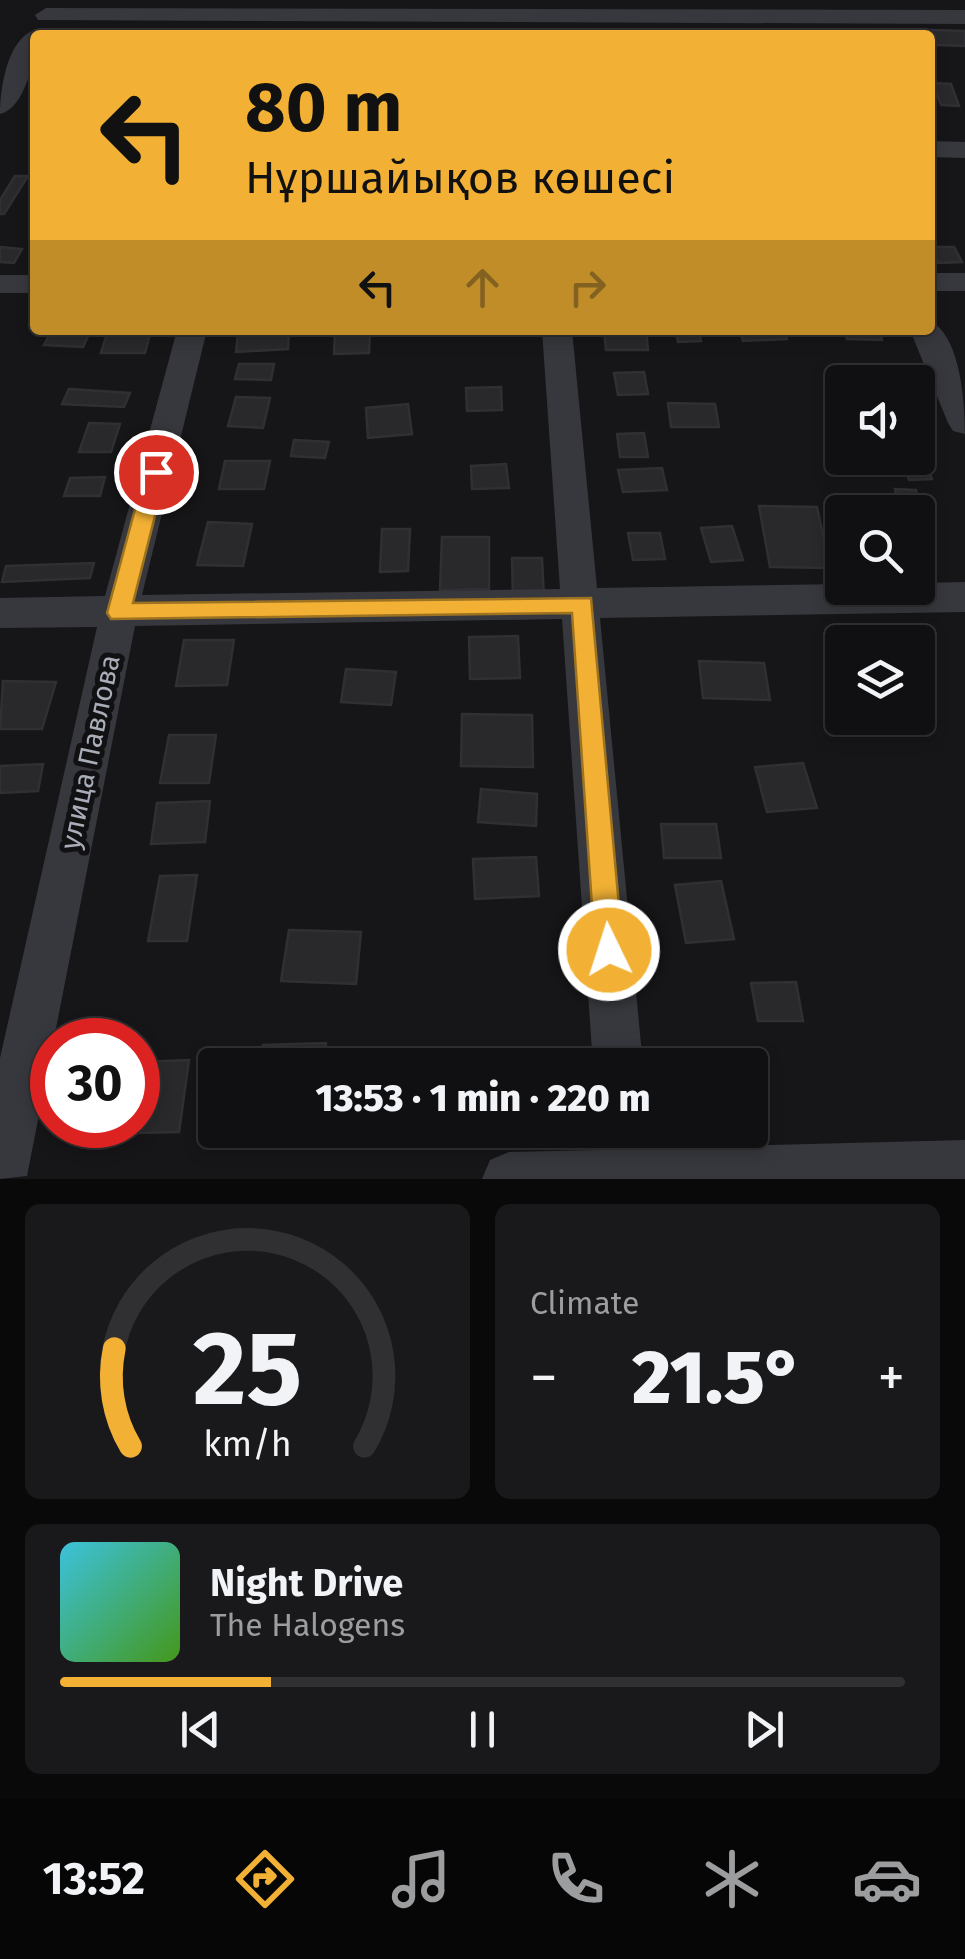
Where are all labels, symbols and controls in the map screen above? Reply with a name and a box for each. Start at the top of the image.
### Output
text: 80 m [245,66,402,150]
icon: left [80,70,210,200]
text: Нұршайықов көшесі [245,151,675,205]
icon: left [350,260,405,315]
icon: ahead [455,260,510,315]
icon: right [560,260,615,315]
map controls [825,365,935,735]
button: sound [825,365,935,475]
pin [114,430,199,515]
icon: arrive [129,445,184,500]
button: search [825,495,935,605]
button: layers [825,625,935,735]
street label: улица Павлова [53,652,127,852]
position arrow [557,898,661,1002]
speed limit sign: 30 [30,1018,160,1148]
text: 13:53 · 1 min · 220 m [316,1075,650,1121]
text: Climate [530,1284,639,1322]
text: 25 [193,1307,302,1432]
text: 21.5° [632,1333,803,1423]
text: − [530,1345,558,1411]
text: + [878,1345,905,1411]
text: km/h [203,1423,292,1465]
text: Night Drive [210,1560,403,1606]
text: The Halogens [210,1606,405,1644]
icon: previous [173,1702,228,1757]
icon: pause [455,1702,510,1757]
icon: next [737,1702,792,1757]
icon: directions [230,1844,300,1914]
icon: music [386,1844,456,1914]
icon: phone [541,1844,611,1914]
icon: climate [697,1844,767,1914]
icon: car [852,1844,922,1914]
text: 13:52 [43,1852,145,1906]

